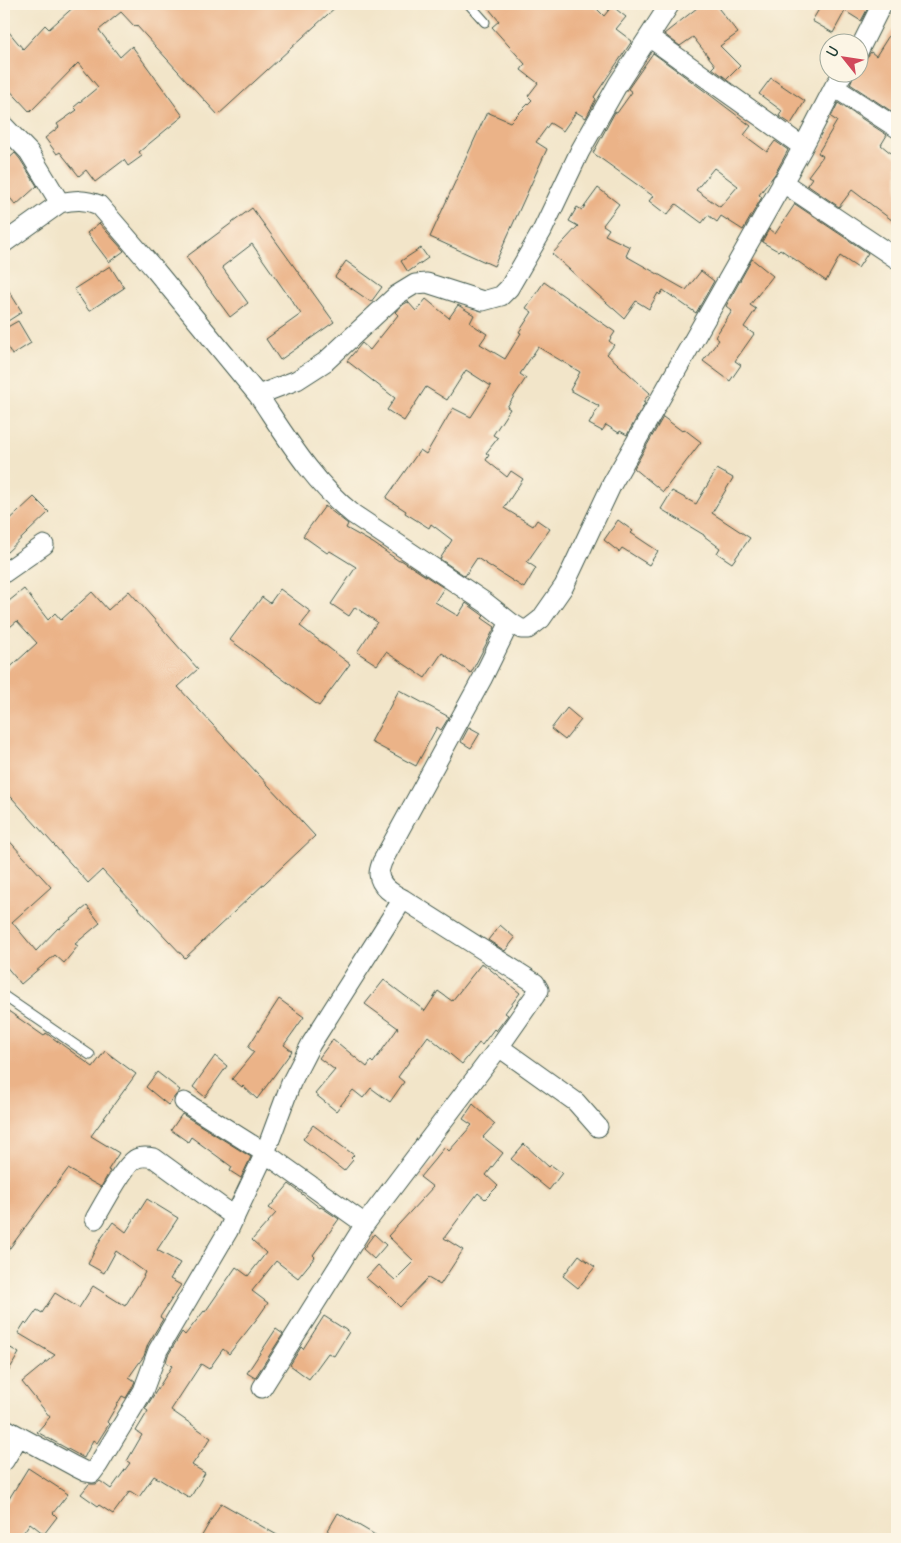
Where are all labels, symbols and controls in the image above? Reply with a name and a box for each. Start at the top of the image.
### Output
north arrow [818,32,868,82]
text: U [823,43,843,60]

